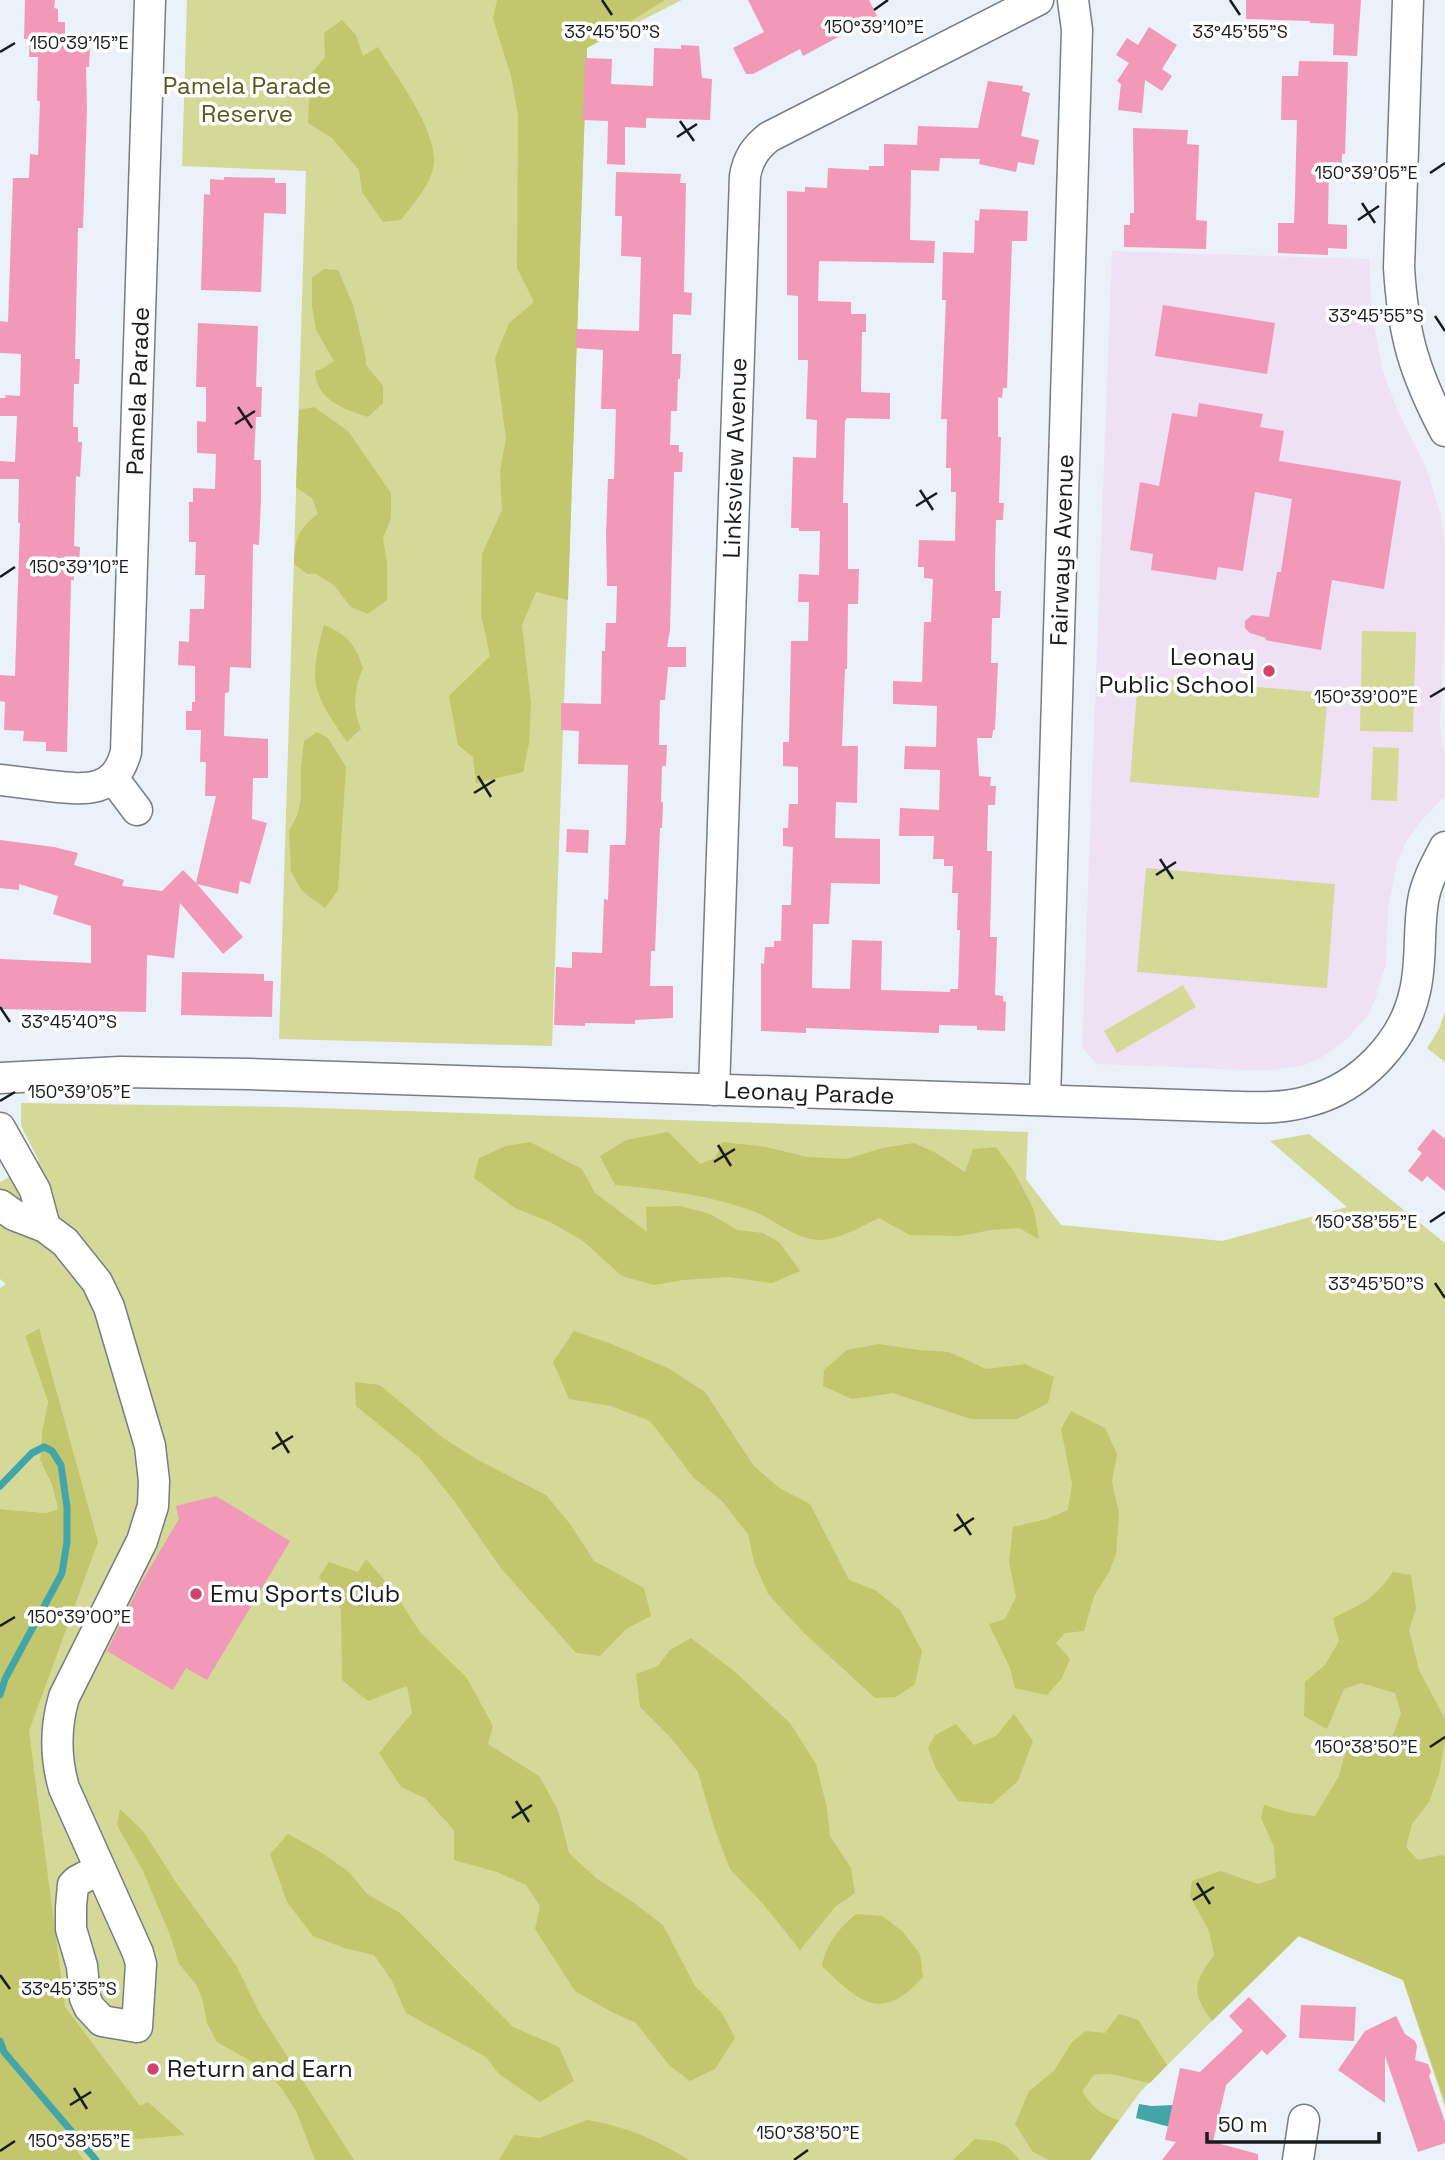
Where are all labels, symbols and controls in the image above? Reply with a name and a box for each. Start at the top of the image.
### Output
text: 150°39'10"E [824,15,924,38]
text: 33°45'50"S [564,20,660,43]
text: 33°45'55"S [1192,20,1288,43]
text: 150°39'15"E [29,31,129,54]
park label: Pamela Parade Reserve [163,70,331,129]
text: 150°39'05"E [1314,161,1418,184]
text: 33°45'55"S [1328,304,1424,327]
street label: Pamela Parade [119,306,156,476]
street label: Linksview Avenue [715,357,754,559]
street label: Fairways Avenue [1043,454,1080,646]
text: 150°39'10"E [29,555,129,578]
place label: Leonay Public School [1099,641,1255,700]
marker: Leonay Public School [1261,663,1277,679]
text: 150°39'00"E [1314,685,1418,708]
text: 33°45'40"S [21,1010,117,1033]
street label: Leonay Parade [723,1074,895,1111]
text: 150°39'05"E [27,1080,131,1103]
text: 150°38'55"E [1315,1210,1417,1233]
text: 33°45'50"S [1328,1272,1424,1295]
place label: Emu Sports Club [210,1578,400,1609]
marker: Emu Sports Club [188,1586,204,1602]
text: 150°39'00"E [27,1605,131,1628]
text: 150°38'50"E [1314,1735,1418,1758]
text: 33°45'35"S [21,1977,117,2000]
place label: Return and Earn [167,2053,353,2084]
marker: Return and Earn [145,2061,161,2077]
scale bar [1207,2100,1378,2144]
text: 50 m [1218,2111,1268,2138]
text: 150°38'50"E [756,2121,860,2144]
text: 150°38'55"E [28,2129,130,2152]

